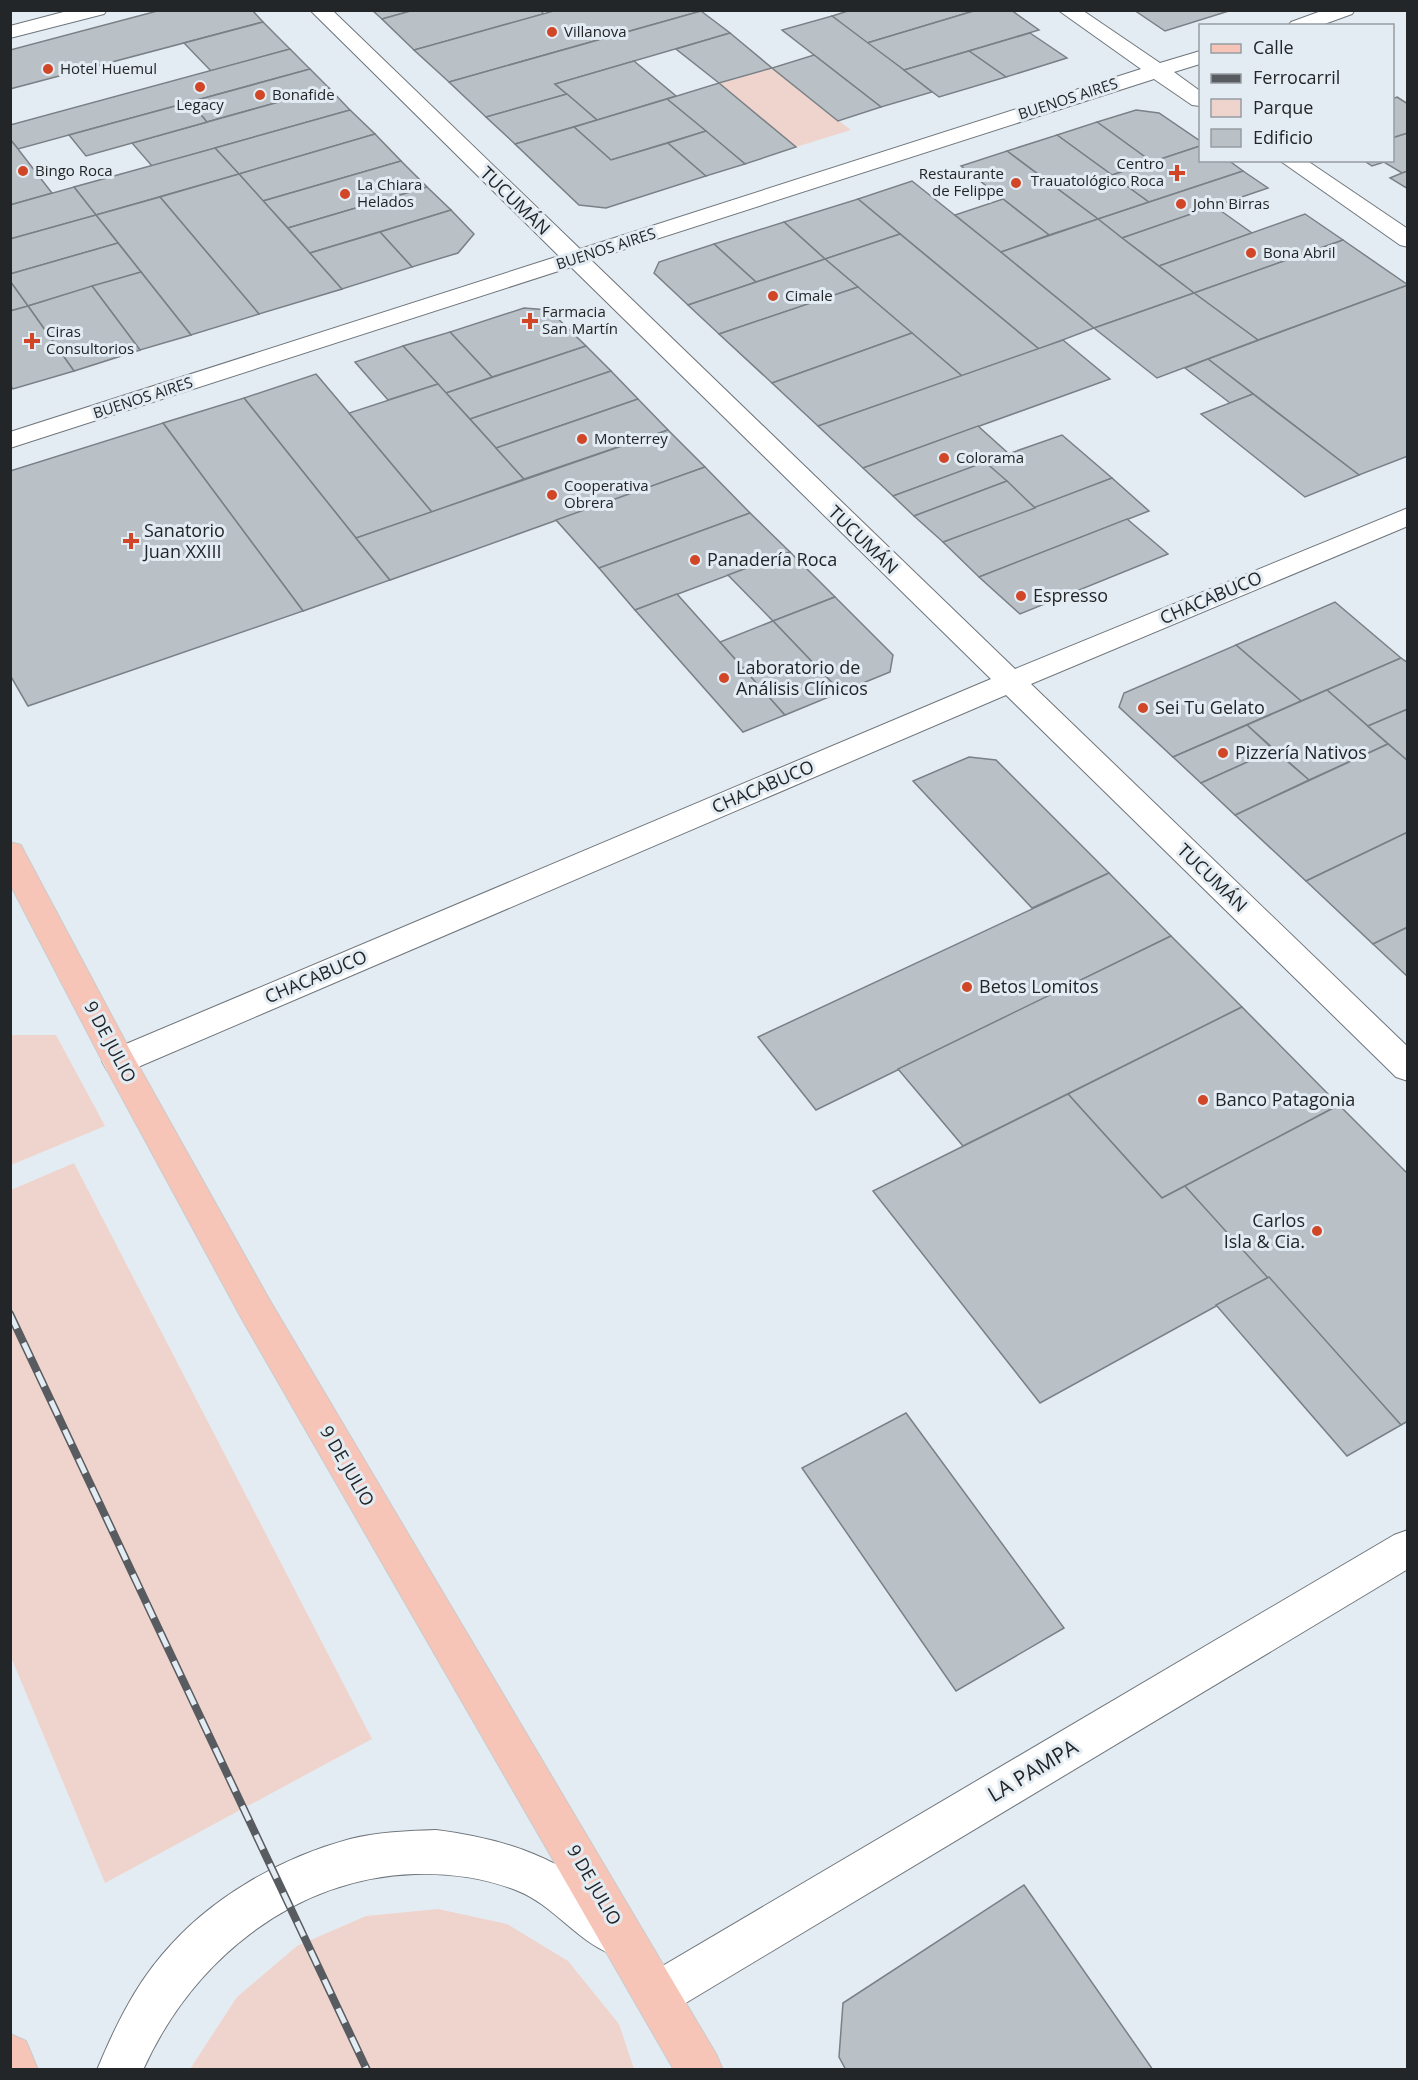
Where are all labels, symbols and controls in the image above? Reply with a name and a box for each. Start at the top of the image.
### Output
place label: Villanova [564,21,627,41]
legend [1199,24,1394,162]
marker: Villanova [545,25,559,39]
text: Calle [1253,35,1294,59]
place label: Hotel Huemul [60,58,157,78]
marker: Hotel Huemul [41,62,55,76]
text: Ferrocarril [1253,65,1340,89]
street label: BUENOS AIRES [1015,73,1120,124]
marker: Legacy [193,80,207,94]
place label: Bonafide [272,84,335,104]
marker: Bonafide [253,88,267,102]
place label: Legacy [176,94,224,114]
text: Parque [1253,95,1313,119]
text: Edificio [1253,125,1313,149]
place label: Centro Trauatológico Roca [1031,153,1164,190]
place label: Bingo Roca [35,160,113,180]
street label: TUCUMÁN [475,161,556,240]
place label: Restaurante de Felippe [919,163,1004,200]
marker: Bingo Roca [16,164,30,178]
marker: Centro Trauatológico Roca [1168,164,1186,182]
place label: La Chiara Helados [357,174,422,211]
marker: Restaurante de Felippe [1009,176,1023,190]
marker: La Chiara Helados [338,187,352,201]
place label: John Birras [1191,193,1270,213]
marker: John Birras [1174,197,1188,211]
street label: BUENOS AIRES [553,223,658,274]
place label: Bona Abril [1263,242,1336,262]
marker: Bona Abril [1244,246,1258,260]
place label: Cimale [785,285,833,305]
marker: Cimale [766,289,780,303]
place label: Farmacia San Martín [542,301,618,338]
marker: Farmacia San Martín [523,314,537,328]
place label: Ciras Consultorios [46,321,134,358]
marker: Ciras Consultorios [23,332,41,350]
street label: BUENOS AIRES [90,372,195,423]
place label: Monterrey [594,428,668,448]
marker: Monterrey [575,432,589,446]
place label: Colorama [956,447,1024,467]
marker: Colorama [937,451,951,465]
place label: Cooperativa Obrera [564,475,649,512]
marker: Cooperativa Obrera [545,488,559,502]
street label: TUCUMÁN [823,500,904,579]
place label: Sanatorio Juan XXIII [142,518,225,563]
marker: Sanatorio Juan XXIII [122,532,140,550]
place label: Panadería Roca [707,547,837,571]
marker: Panadería Roca [688,553,702,567]
street label: CHACABUCO [1156,565,1265,629]
place label: Espresso [1033,583,1108,607]
marker: Espresso [1014,589,1028,603]
place label: Laboratorio de Análisis Clínicos [736,655,868,700]
marker: Laboratorio de Análisis Clínicos [717,671,731,685]
place label: Sei Tu Gelato [1155,695,1265,719]
marker: Sei Tu Gelato [1136,701,1150,715]
place label: Pizzería Nativos [1235,740,1367,764]
marker: Pizzería Nativos [1216,746,1230,760]
street label: CHACABUCO [708,754,817,818]
street label: TUCUMÁN [1172,838,1253,917]
street label: CHACABUCO [261,944,370,1008]
place label: Betos Lomitos [979,974,1099,998]
marker: Betos Lomitos [960,980,974,994]
street label: 9 DE JULIO [79,997,142,1086]
place label: Banco Patagonia [1215,1087,1355,1111]
marker: Banco Patagonia [1196,1093,1210,1107]
place label: Carlos Isla & Cia. [1224,1208,1305,1253]
marker: Carlos Isla & Cia. [1310,1224,1324,1238]
street label: 9 DE JULIO [315,1421,381,1510]
street label: LA PAMPA [982,1732,1083,1808]
street label: 9 DE JULIO [562,1840,628,1929]

